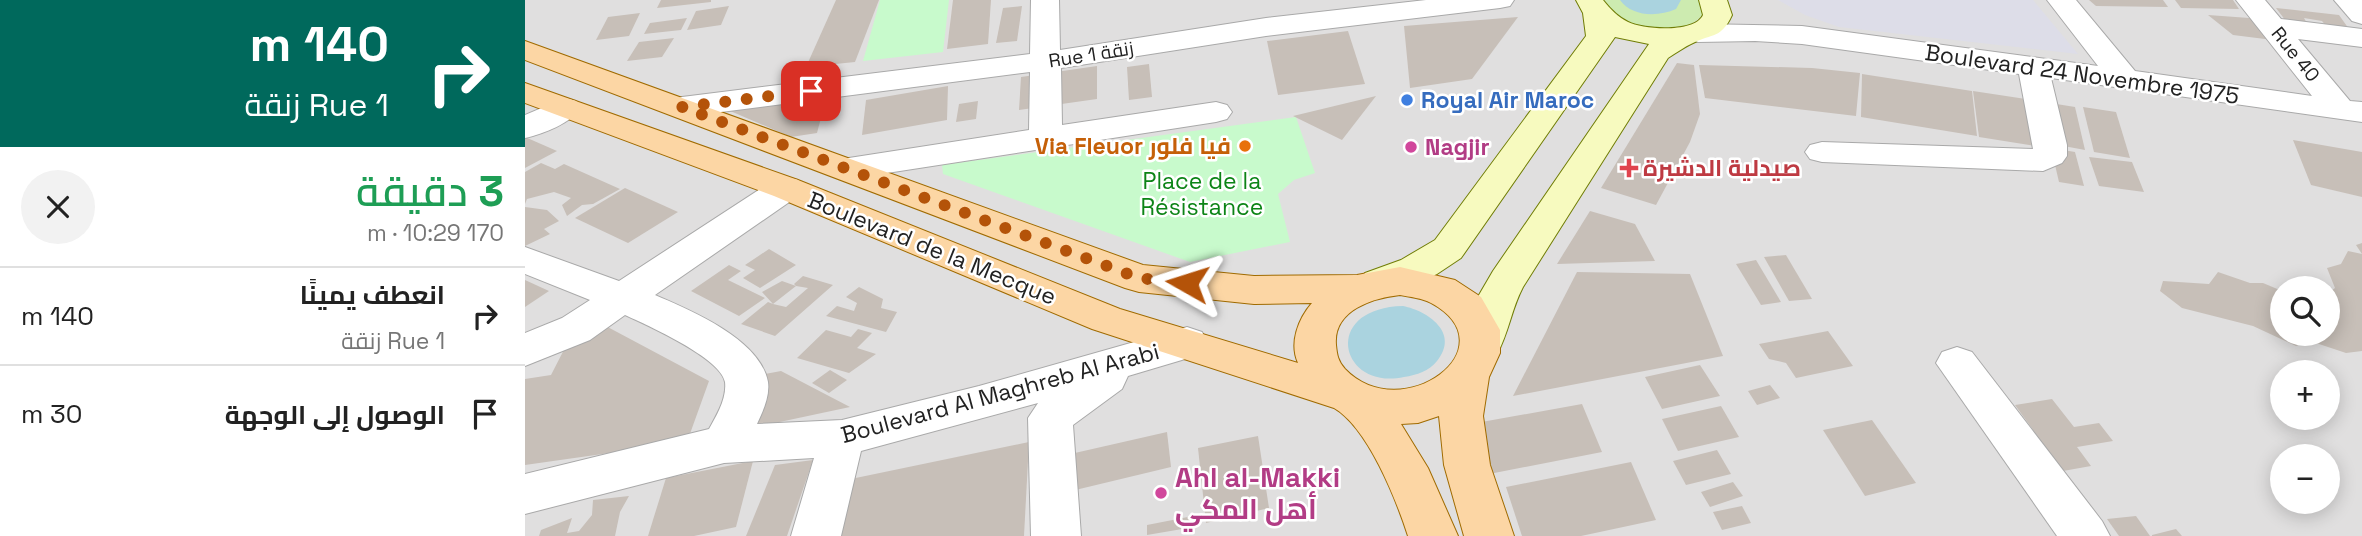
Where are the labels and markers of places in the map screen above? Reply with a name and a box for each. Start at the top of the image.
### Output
pin [781,61,841,121]
place label: Royal Air Maroc [1421,85,1594,115]
marker: Royal Air Maroc [1399,92,1415,108]
place label: Via Fleuor فيا فلور [1035,131,1231,161]
place label: Nagjir [1425,132,1490,162]
marker: Via Fleuor فيا فلور [1237,138,1253,154]
marker: Nagjir [1403,139,1419,155]
place label: صيدلية الدشيرة [1643,153,1801,183]
marker: صيدلية الدشيرة [1621,160,1637,176]
place label: Ahl al-Makki أهل المكي [1175,459,1340,532]
marker: Ahl al-Makki أهل المكي [1153,485,1169,501]

